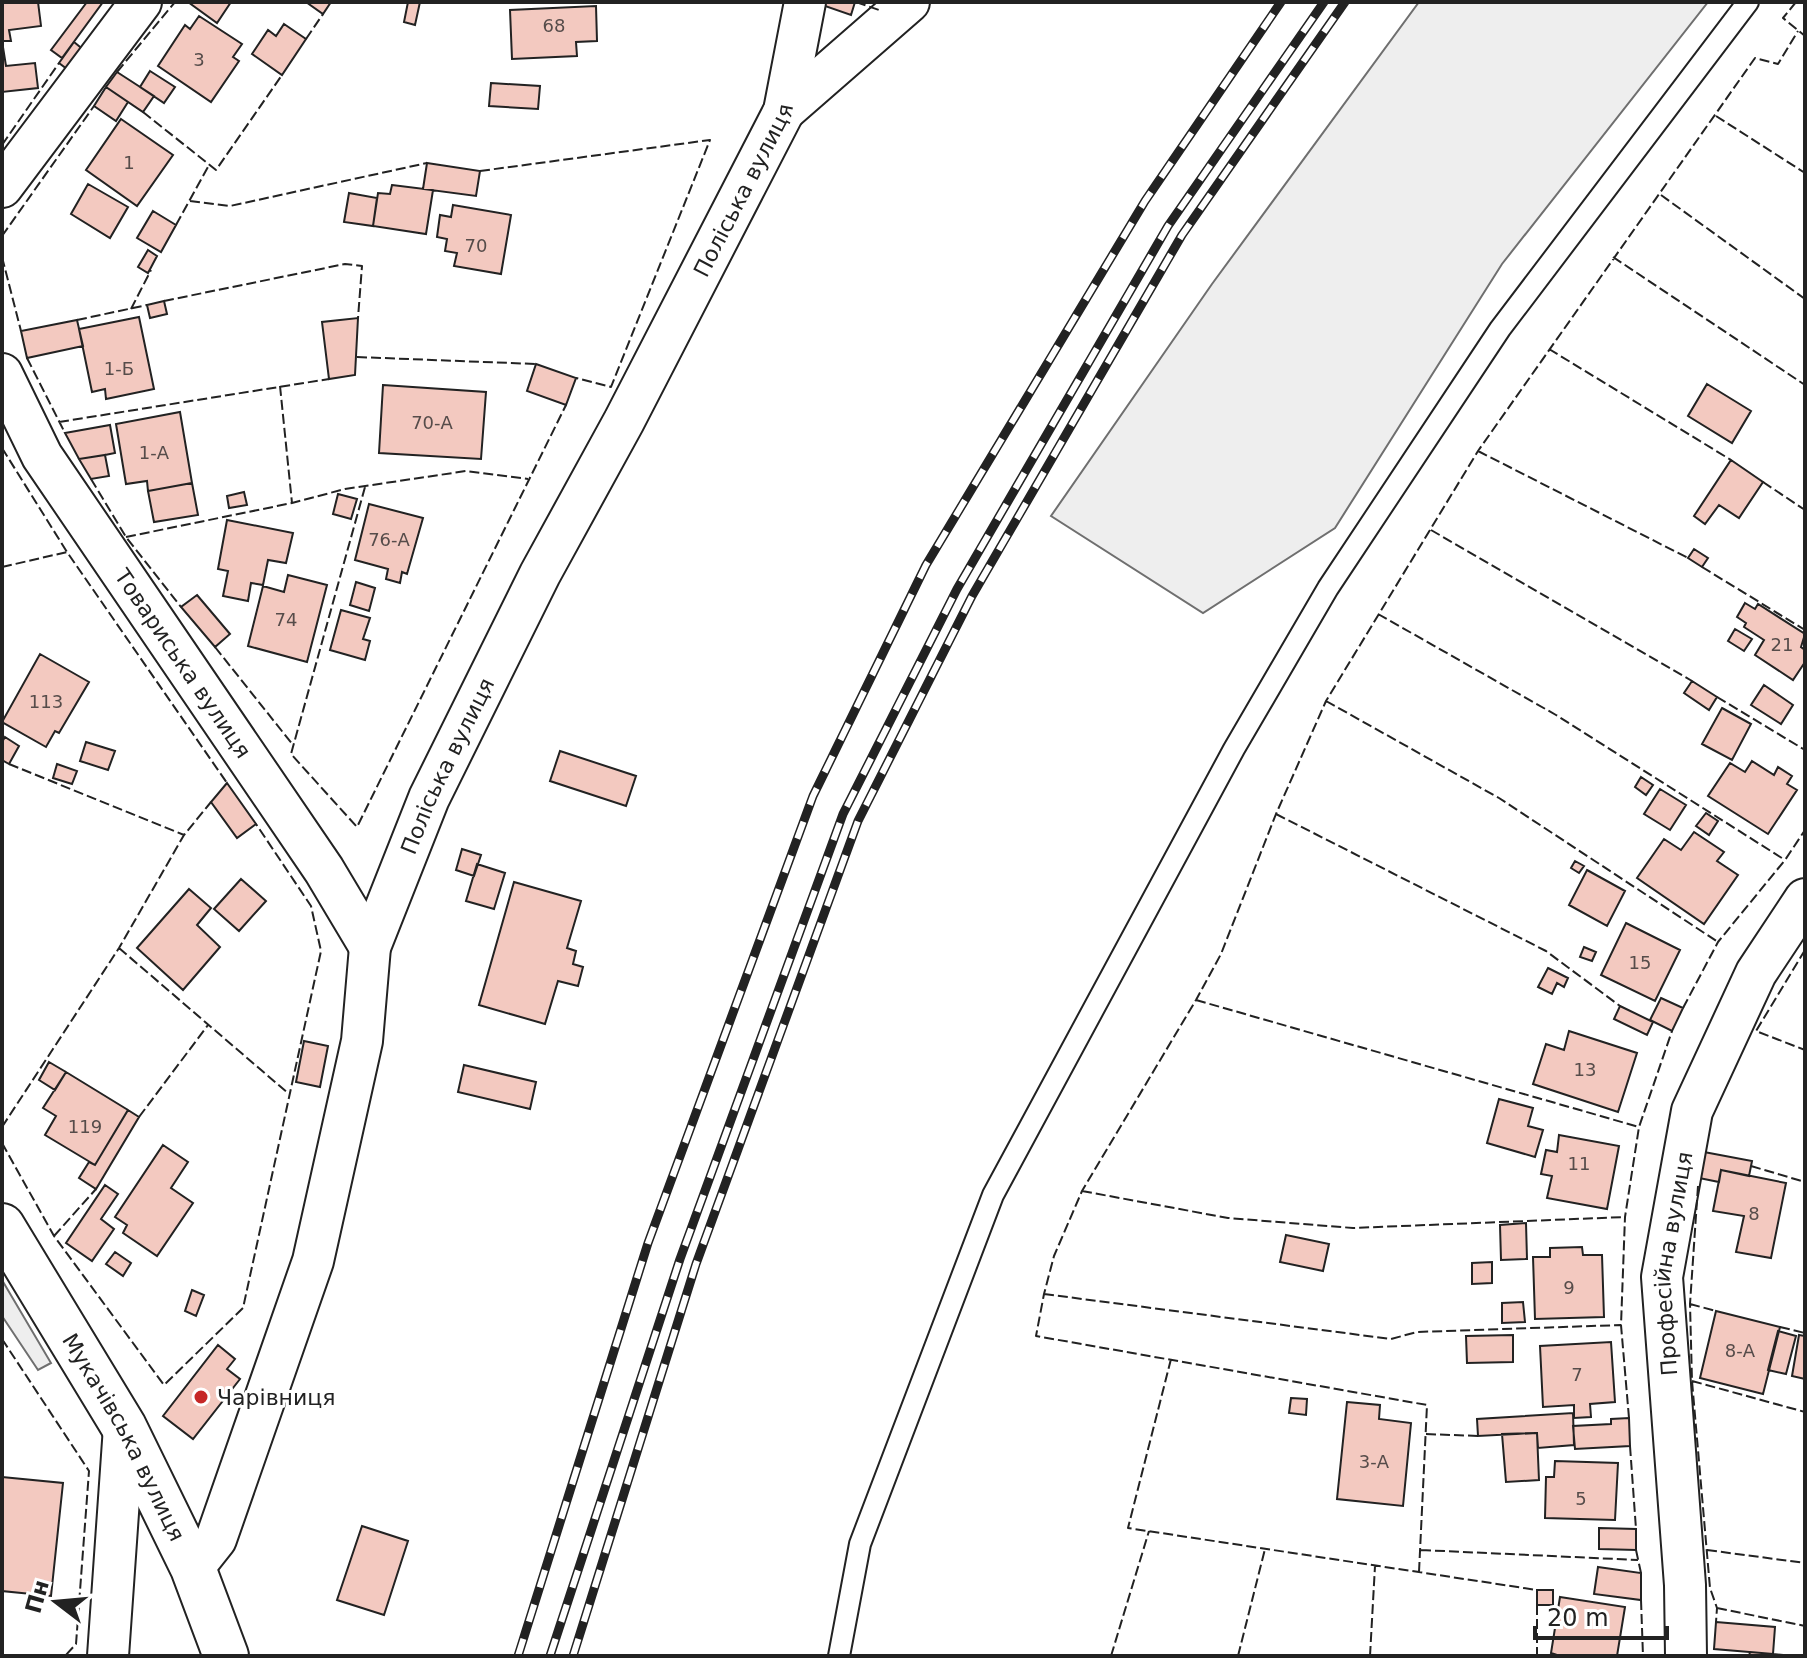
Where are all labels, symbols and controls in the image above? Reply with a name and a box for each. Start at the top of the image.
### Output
house number: 68 [543,15,565,36]
house number: 3 [193,49,205,70]
street label: Поліська вулиця [688,102,798,281]
house number: 1 [123,152,135,173]
house number: 70 [465,235,487,256]
house number: 1-Б [104,358,134,379]
house number: 70-А [411,412,454,433]
house number: 1-А [139,442,170,463]
house number: 76-А [368,529,411,550]
street label: Товариська вулиця [109,563,256,762]
house number: 74 [275,609,297,630]
house number: 21 [1771,634,1793,655]
street label: Поліська вулиця [396,674,499,858]
house number: 113 [29,691,63,712]
house number: 15 [1629,952,1651,973]
house number: 13 [1574,1059,1596,1080]
house number: 119 [68,1116,102,1137]
street label: Професійна вулиця [1649,1149,1697,1377]
house number: 11 [1568,1153,1590,1174]
house number: 8 [1748,1203,1760,1224]
house number: 9 [1563,1277,1575,1298]
street label: Мукачівська вулиця [58,1329,190,1545]
house number: 8-А [1725,1340,1756,1361]
house number: 7 [1571,1364,1583,1385]
place label: Чарівниця [217,1385,336,1410]
marker: Чарівниця [192,1388,210,1406]
house number: 3-А [1359,1451,1390,1472]
house number: 5 [1575,1488,1587,1509]
north arrow [16,1562,96,1642]
text: Пн [21,1577,54,1616]
scale bar [1535,1590,1667,1640]
text: 20 m [1547,1604,1609,1632]

